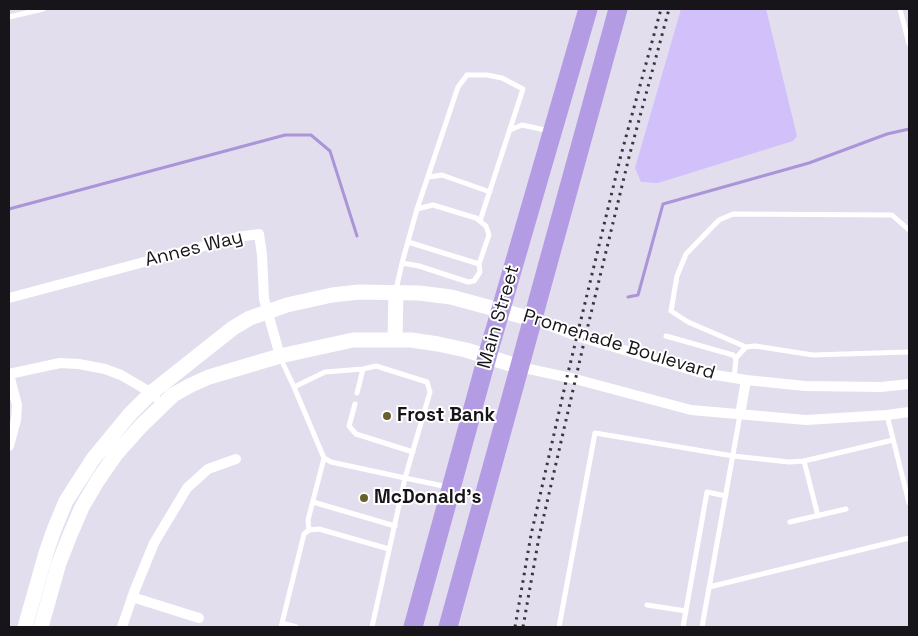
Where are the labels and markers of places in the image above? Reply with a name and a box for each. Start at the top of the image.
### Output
place label: Frost Bank [397,405,495,427]
marker: Frost Bank [381,410,393,422]
place label: McDonald's [374,487,481,509]
marker: McDonald's [358,492,370,504]

